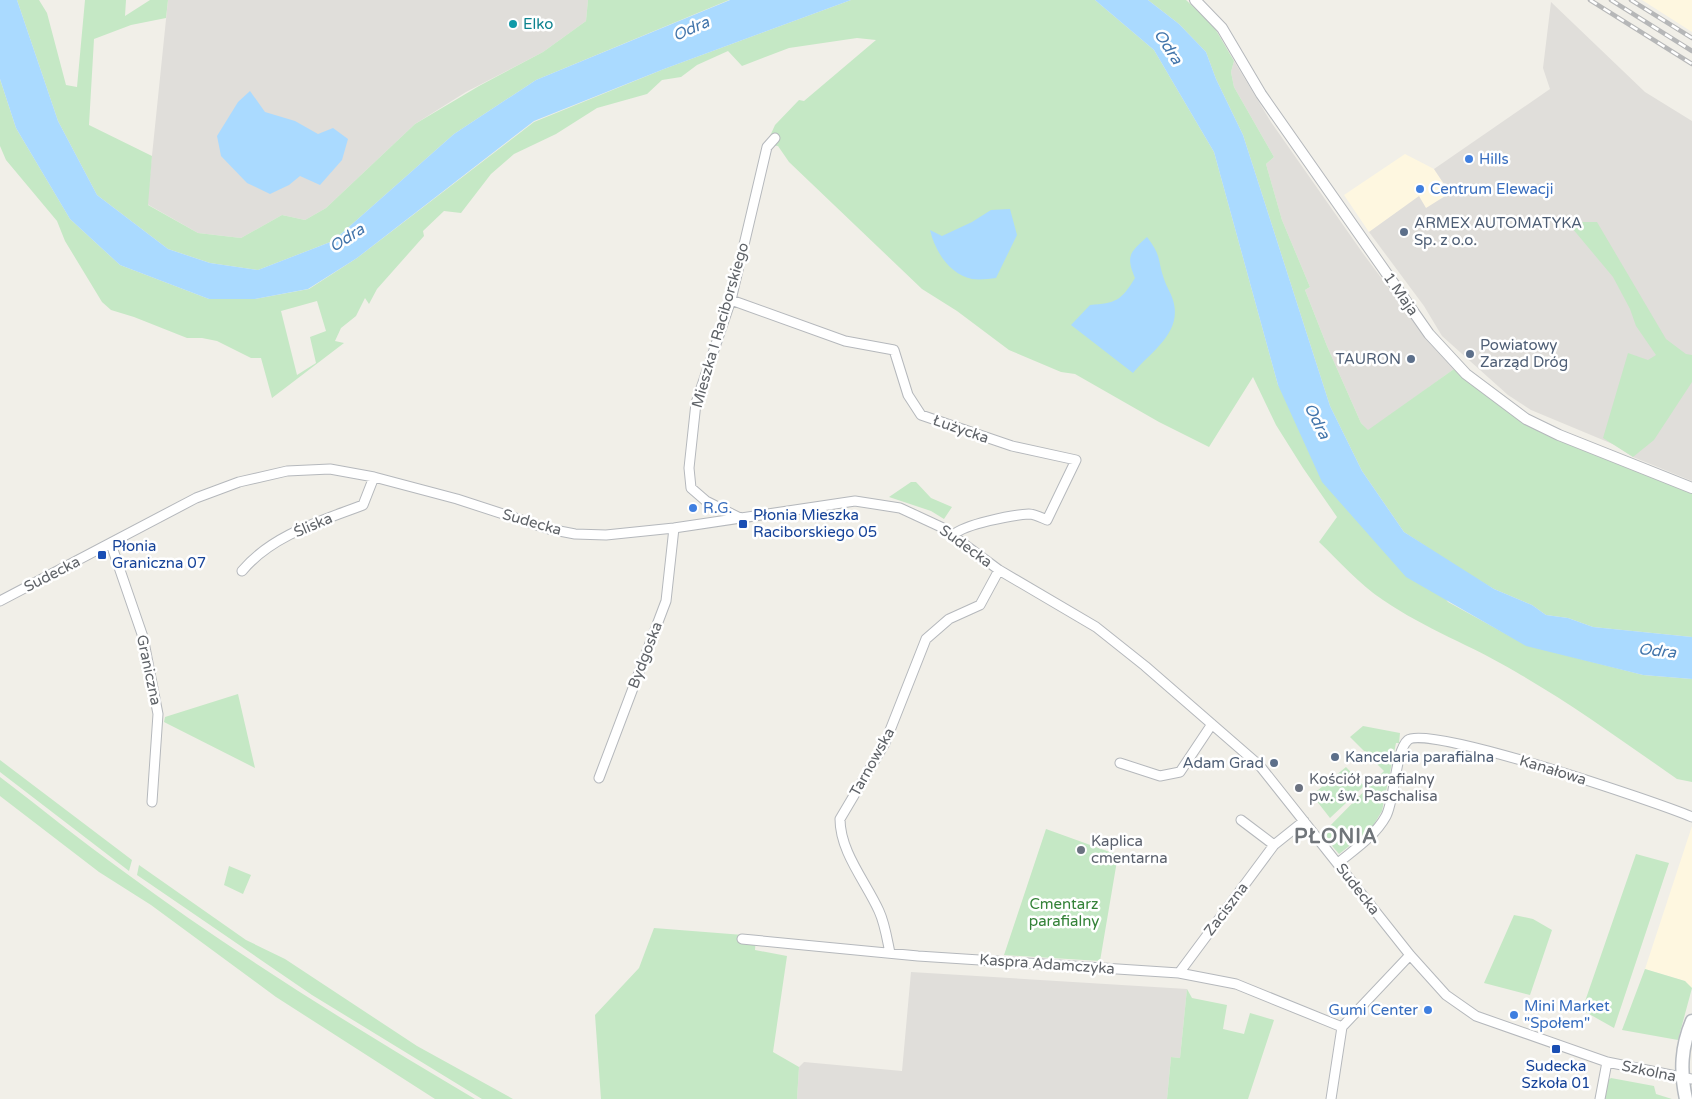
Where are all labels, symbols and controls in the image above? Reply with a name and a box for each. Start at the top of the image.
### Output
water label: Odra [670,12,713,46]
place label: Elko [523,15,553,33]
marker: Elko [507,18,519,30]
water label: Odra [1149,26,1187,69]
place label: Hills [1479,150,1509,168]
marker: Hills [1463,153,1475,165]
place label: Centrum Elewacji [1430,180,1553,198]
marker: Centrum Elewacji [1414,183,1426,195]
place label: ARMEX AUTOMATYKA Sp. z o.o. [1414,214,1582,249]
water label: Odra [326,219,369,257]
marker: ARMEX AUTOMATYKA Sp. z o.o. [1398,226,1410,238]
street label: Mieszka I Raciborskiego [688,240,752,410]
street label: 1 Maja [1380,269,1422,319]
place label: Powiatowy Zarząd Dróg [1480,336,1568,371]
marker: Powiatowy Zarząd Dróg [1464,348,1476,360]
place label: TAURON [1336,350,1401,368]
marker: TAURON [1405,353,1417,365]
water label: Odra [1299,400,1335,443]
street label: Łużycka [931,411,991,447]
place label: R.G. [703,499,732,517]
marker: R.G. [687,502,699,514]
street label: Sudecka [500,505,564,539]
place label: Płonia Mieszka Raciborskiego 05 [753,506,877,541]
street label: Śliska [291,509,335,541]
marker: Płonia Mieszka Raciborskiego 05 [737,518,749,530]
street label: Sudecka [936,521,996,571]
place label: Płonia Graniczna 07 [112,537,206,572]
marker: Płonia Graniczna 07 [96,549,108,561]
street label: Sudecka [21,552,83,596]
street label: Bydgoska [624,619,666,691]
street label: Graniczna [133,633,165,707]
water label: Odra [1637,639,1678,663]
street label: Tarnowska [846,724,898,800]
place label: Kancelaria parafialna [1345,748,1494,766]
marker: Kancelaria parafialna [1329,751,1341,763]
street label: Kanałowa [1517,751,1589,789]
place label: Adam Grad [1182,754,1264,772]
marker: Adam Grad [1268,757,1280,769]
place label: Kościół parafialny pw. św. Paschalisa [1309,770,1438,805]
marker: Kościół parafialny pw. św. Paschalisa [1293,782,1305,794]
district label: PŁONIA [1294,825,1378,849]
place label: Kaplica cmentarna [1091,832,1168,867]
marker: Kaplica cmentarna [1075,844,1087,856]
street label: Sudecka [1332,860,1384,918]
street label: Zaciszna [1200,879,1252,939]
park label: Cmentarz parafialny [1029,895,1099,930]
street label: Kaspra Adamczyka [979,950,1115,978]
place label: Mini Market "Społem" [1524,997,1610,1032]
place label: Gumi Center [1329,1001,1418,1019]
marker: Gumi Center [1422,1004,1434,1016]
marker: Mini Market "Społem" [1508,1009,1520,1021]
marker: Sudecka Szkoła 01 [1550,1043,1562,1055]
street label: Szkolna [1620,1056,1678,1086]
place label: Sudecka Szkoła 01 [1522,1057,1590,1092]

